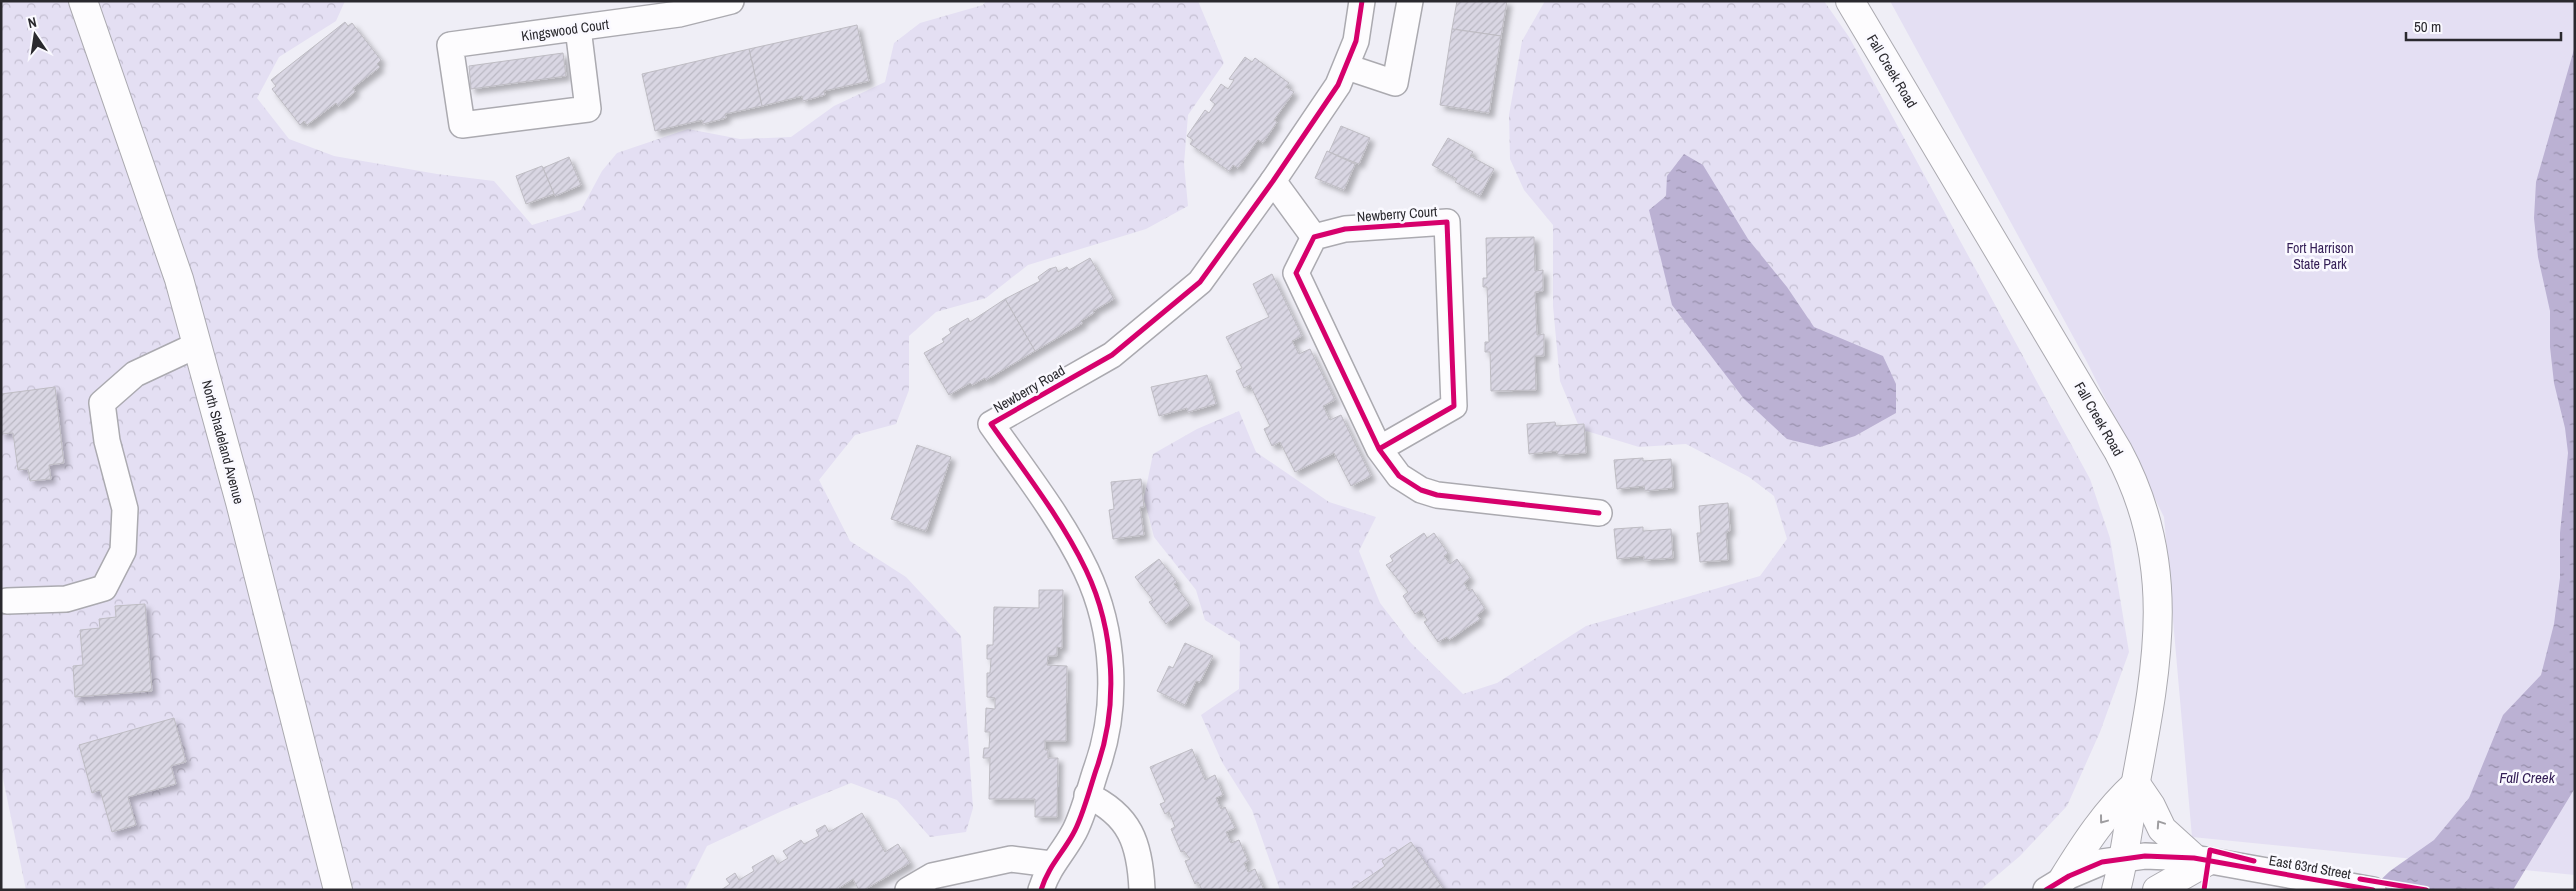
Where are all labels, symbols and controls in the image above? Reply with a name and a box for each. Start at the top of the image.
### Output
north arrow [10,10,60,60]
scale bar [2406,10,2561,42]
text: N [26,13,38,32]
street label: Kingswood Court [520,15,610,45]
text: 50 m [2414,16,2441,37]
street label: Fall Creek Road [1863,31,1921,111]
street label: Newberry Court [1356,202,1438,226]
park label: Fort Harrison State Park [2286,239,2354,273]
street label: Newberry Road [990,361,1068,417]
street label: North Shadeland Avenue [198,378,248,506]
street label: Fall Creek Road [2071,379,2127,459]
water label: Fall Creek [2499,767,2556,788]
one-way arrow [2100,814,2109,824]
one-way arrow [2157,821,2166,830]
street label: East 63rd Street [2268,851,2352,883]

